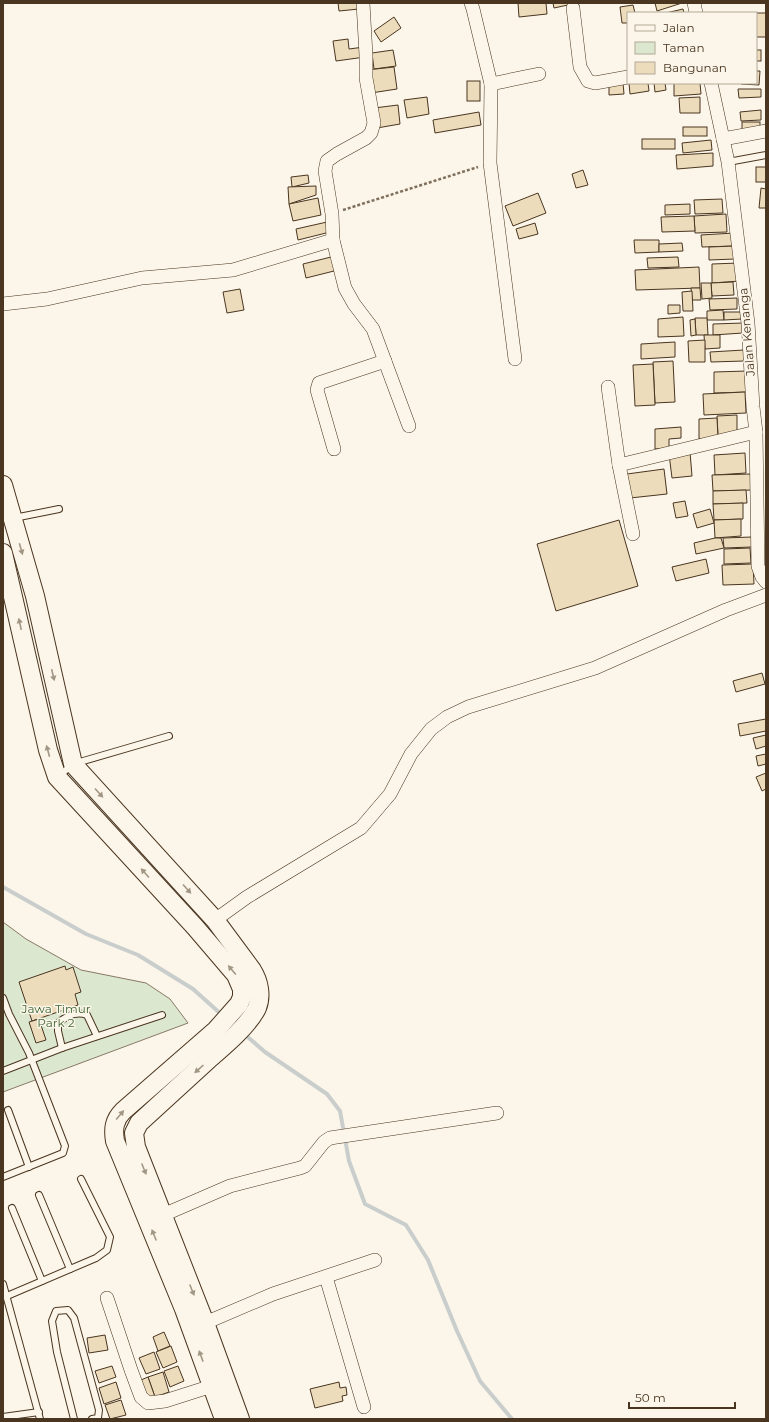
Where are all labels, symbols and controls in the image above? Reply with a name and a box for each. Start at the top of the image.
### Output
legend [627,12,757,84]
text: Jalan [662,20,695,35]
text: Taman [663,40,705,55]
text: Bangunan [663,60,727,75]
street label: Jalan Kenanga [735,287,758,378]
one-way arrow [18,543,24,555]
one-way arrow [16,618,22,630]
one-way arrow [50,669,56,681]
one-way arrow [45,744,51,756]
one-way arrow [95,788,104,798]
one-way arrow [140,868,149,878]
one-way arrow [182,884,191,894]
one-way arrow [227,964,236,975]
park label: Jawa Timur Park 2 [20,1001,91,1030]
one-way arrow [194,1064,204,1073]
one-way arrow [116,1109,125,1120]
one-way arrow [142,1164,148,1176]
one-way arrow [150,1228,156,1240]
one-way arrow [189,1284,195,1295]
one-way arrow [198,1350,204,1362]
scale bar [629,1384,735,1410]
text: 50 m [635,1390,666,1405]

